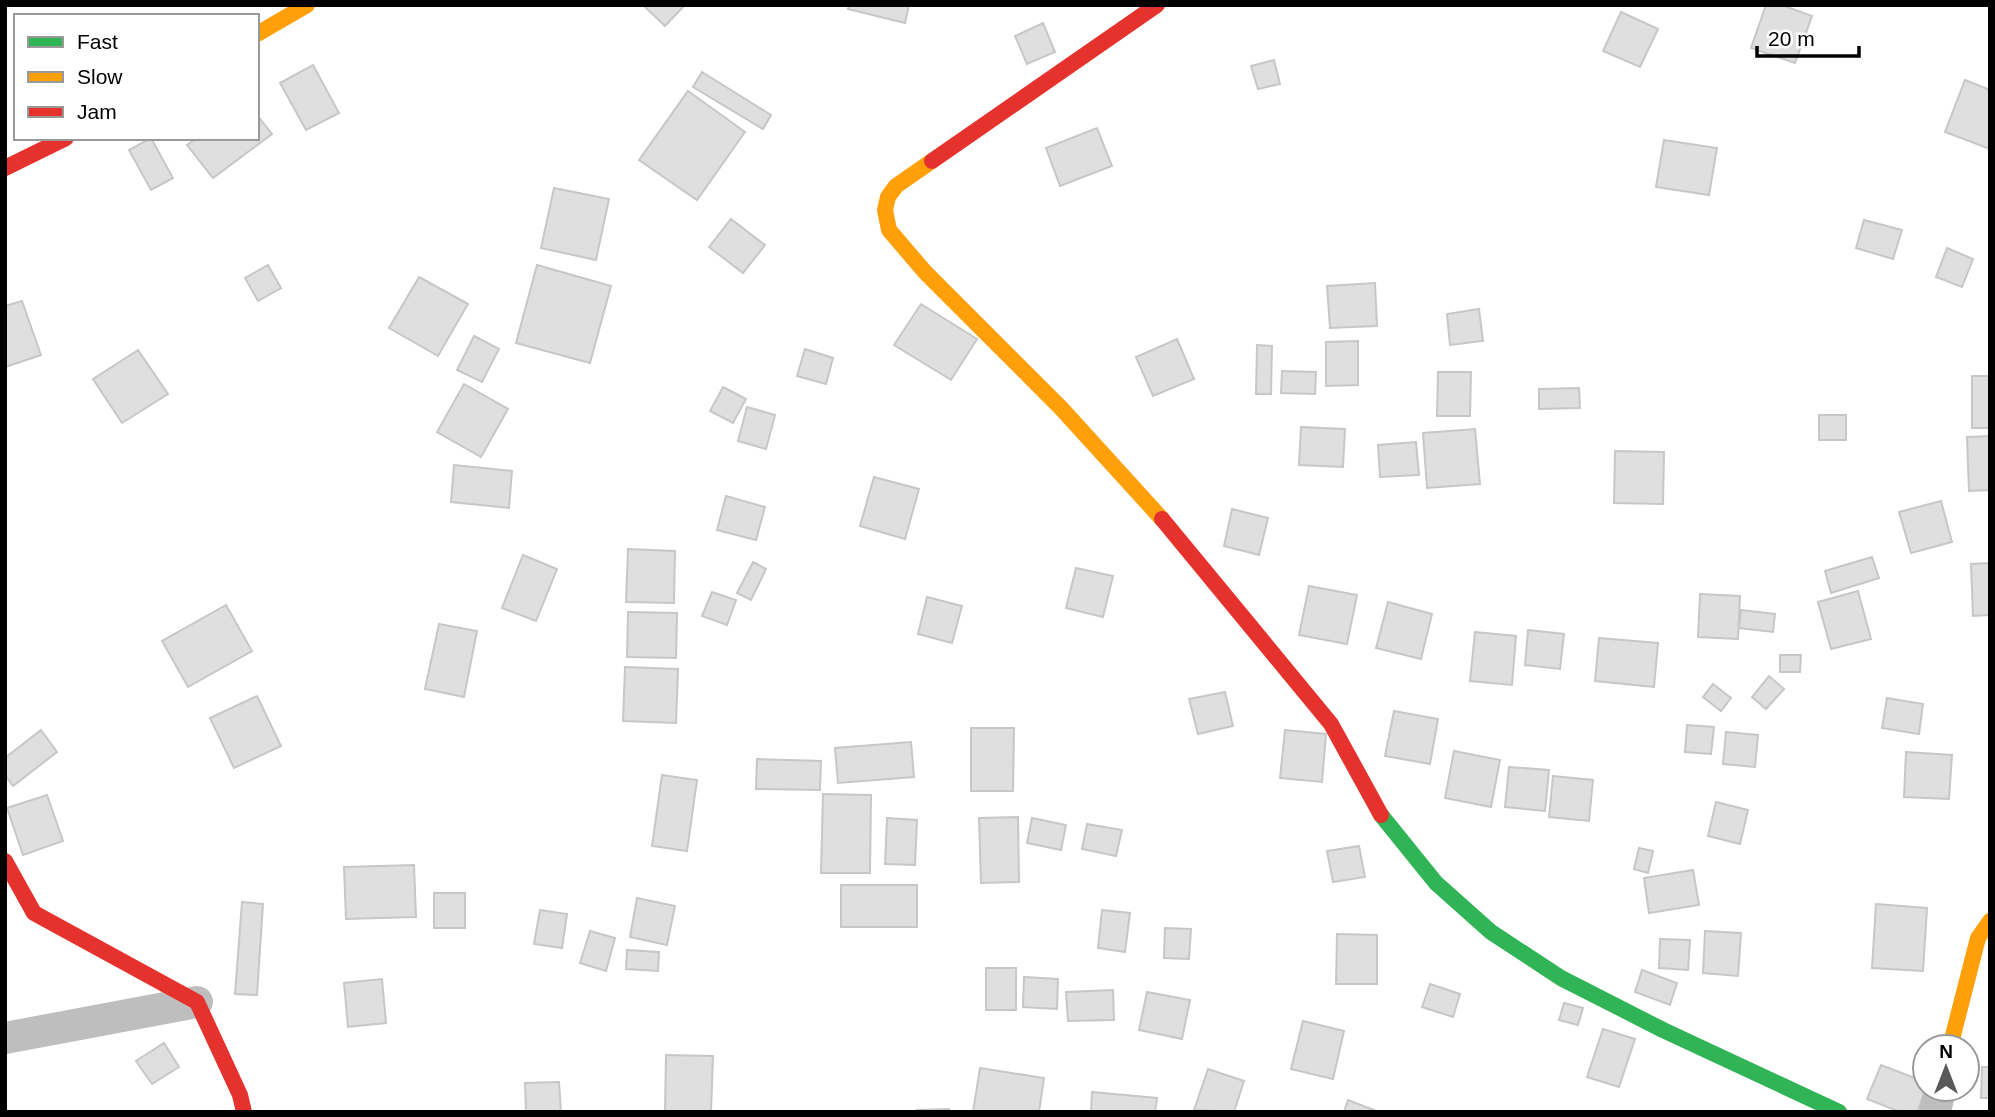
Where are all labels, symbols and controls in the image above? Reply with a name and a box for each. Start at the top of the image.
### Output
legend [14,14,259,140]
scale bar [1757,14,1858,58]
text: 20 m [1768,27,1815,50]
text: Fast [77,30,118,53]
text: Slow [77,65,123,88]
text: Jam [77,100,117,123]
north arrow [1911,1033,1981,1103]
text: N [1939,1041,1953,1062]

